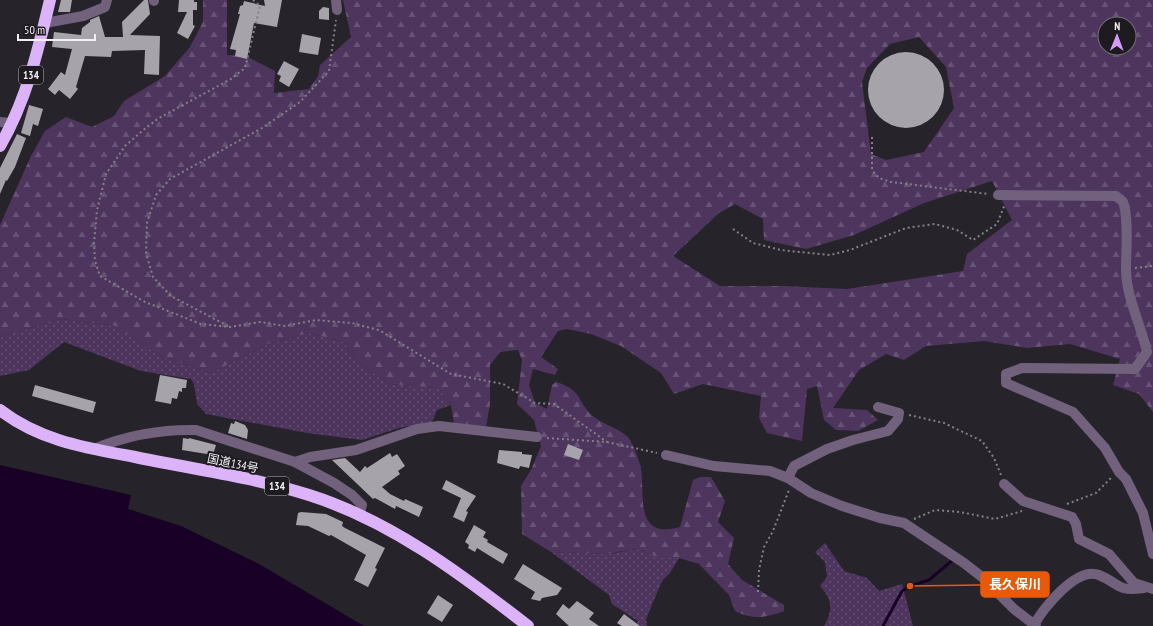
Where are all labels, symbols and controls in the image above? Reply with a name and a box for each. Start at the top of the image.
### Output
scale bar [18,16,95,42]
north arrow [1097,16,1137,56]
text: N [1114,19,1120,33]
text: 50 m [24,22,45,37]
road number: 134 [19,66,43,84]
street label: 国道134号 [206,450,260,476]
road number: 134 [265,477,289,495]
callout: 長久保川 [981,572,1049,597]
text: 長久保川 [989,576,1041,593]

